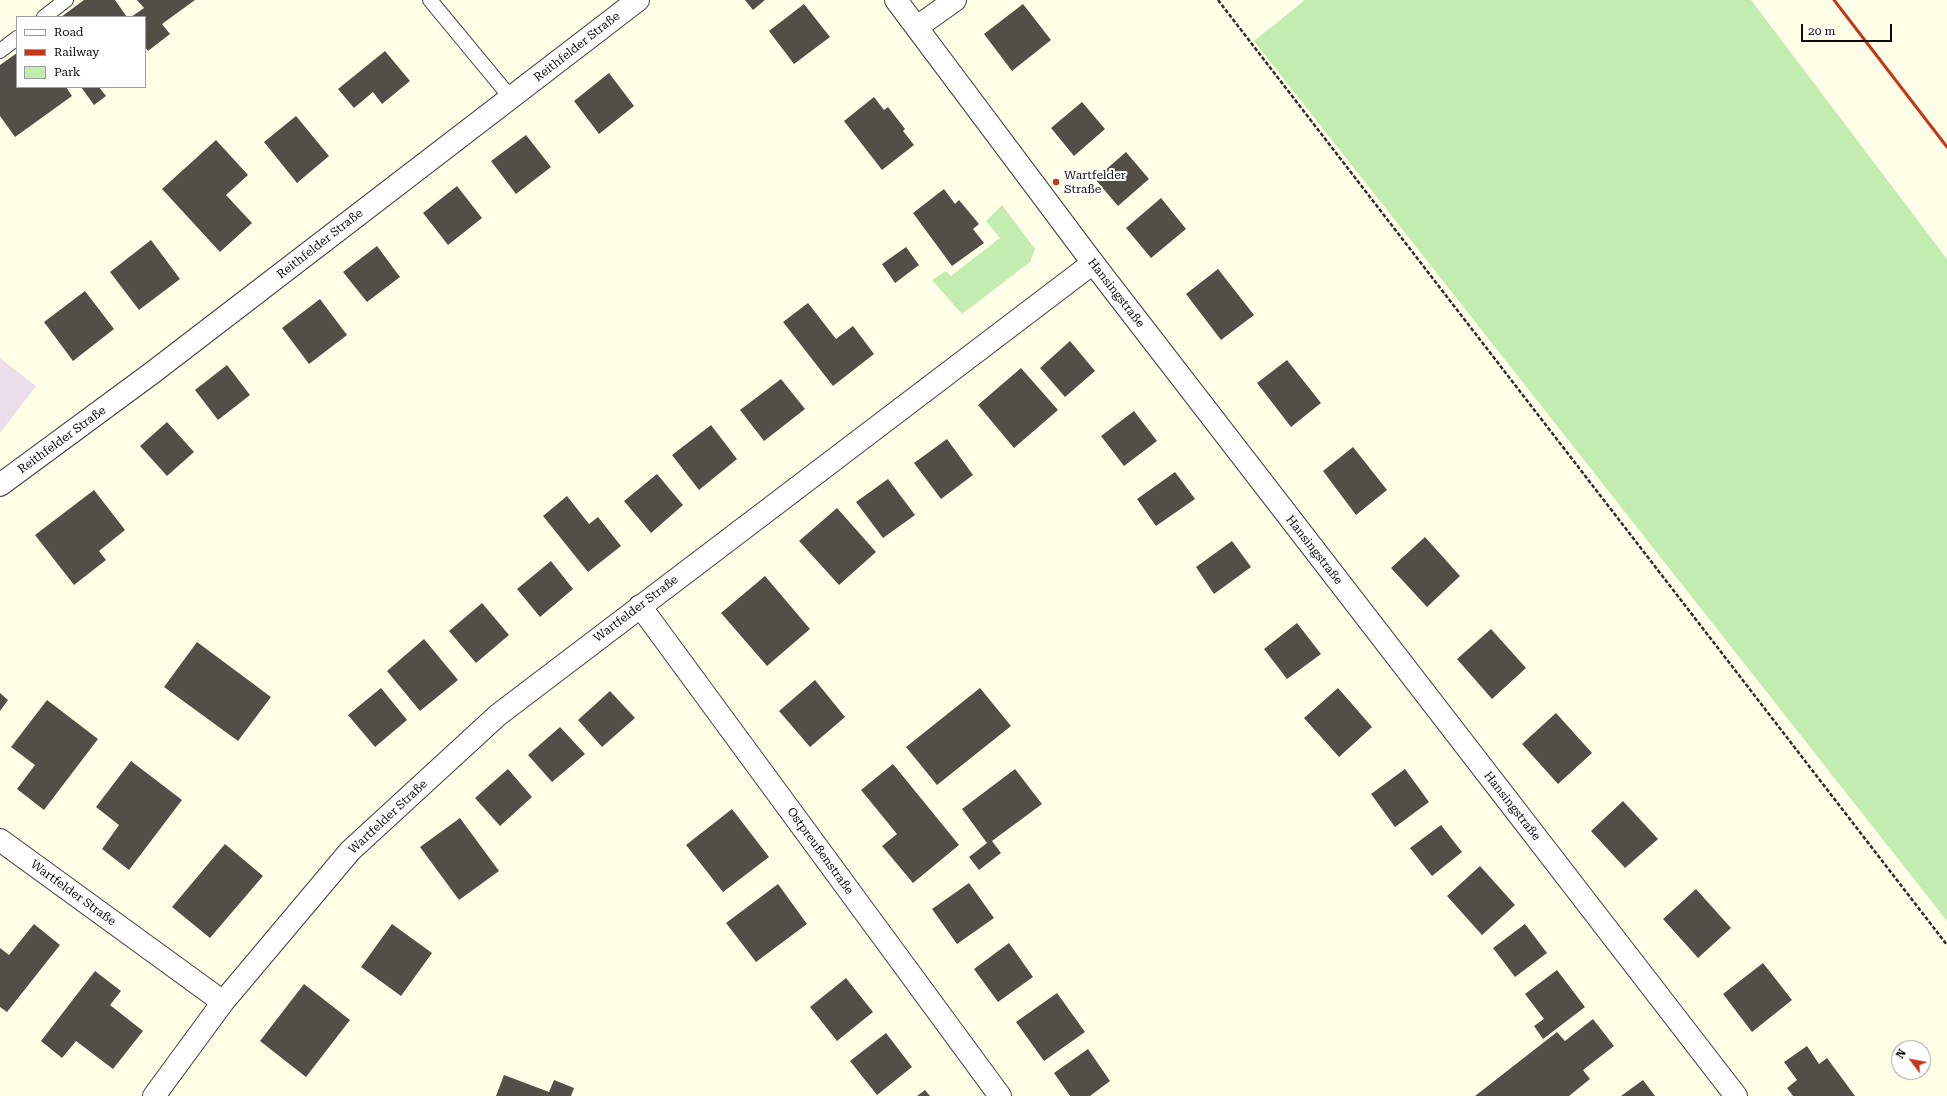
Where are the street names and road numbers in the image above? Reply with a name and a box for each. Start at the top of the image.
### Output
street label: Reithfelder Straße [531,9,623,85]
street label: Reithfelder Straße [274,206,366,282]
street label: Hansingstraße [1085,256,1147,330]
street label: Reithfelder Straße [15,403,109,477]
street label: Hansingstraße [1283,513,1345,587]
street label: Wartfelder Straße [591,573,681,645]
street label: Hansingstraße [1481,769,1543,843]
street label: Wartfelder Straße [346,777,430,857]
street label: Ostpreußenstraße [784,805,856,897]
street label: Wartfelder Straße [27,857,119,929]

